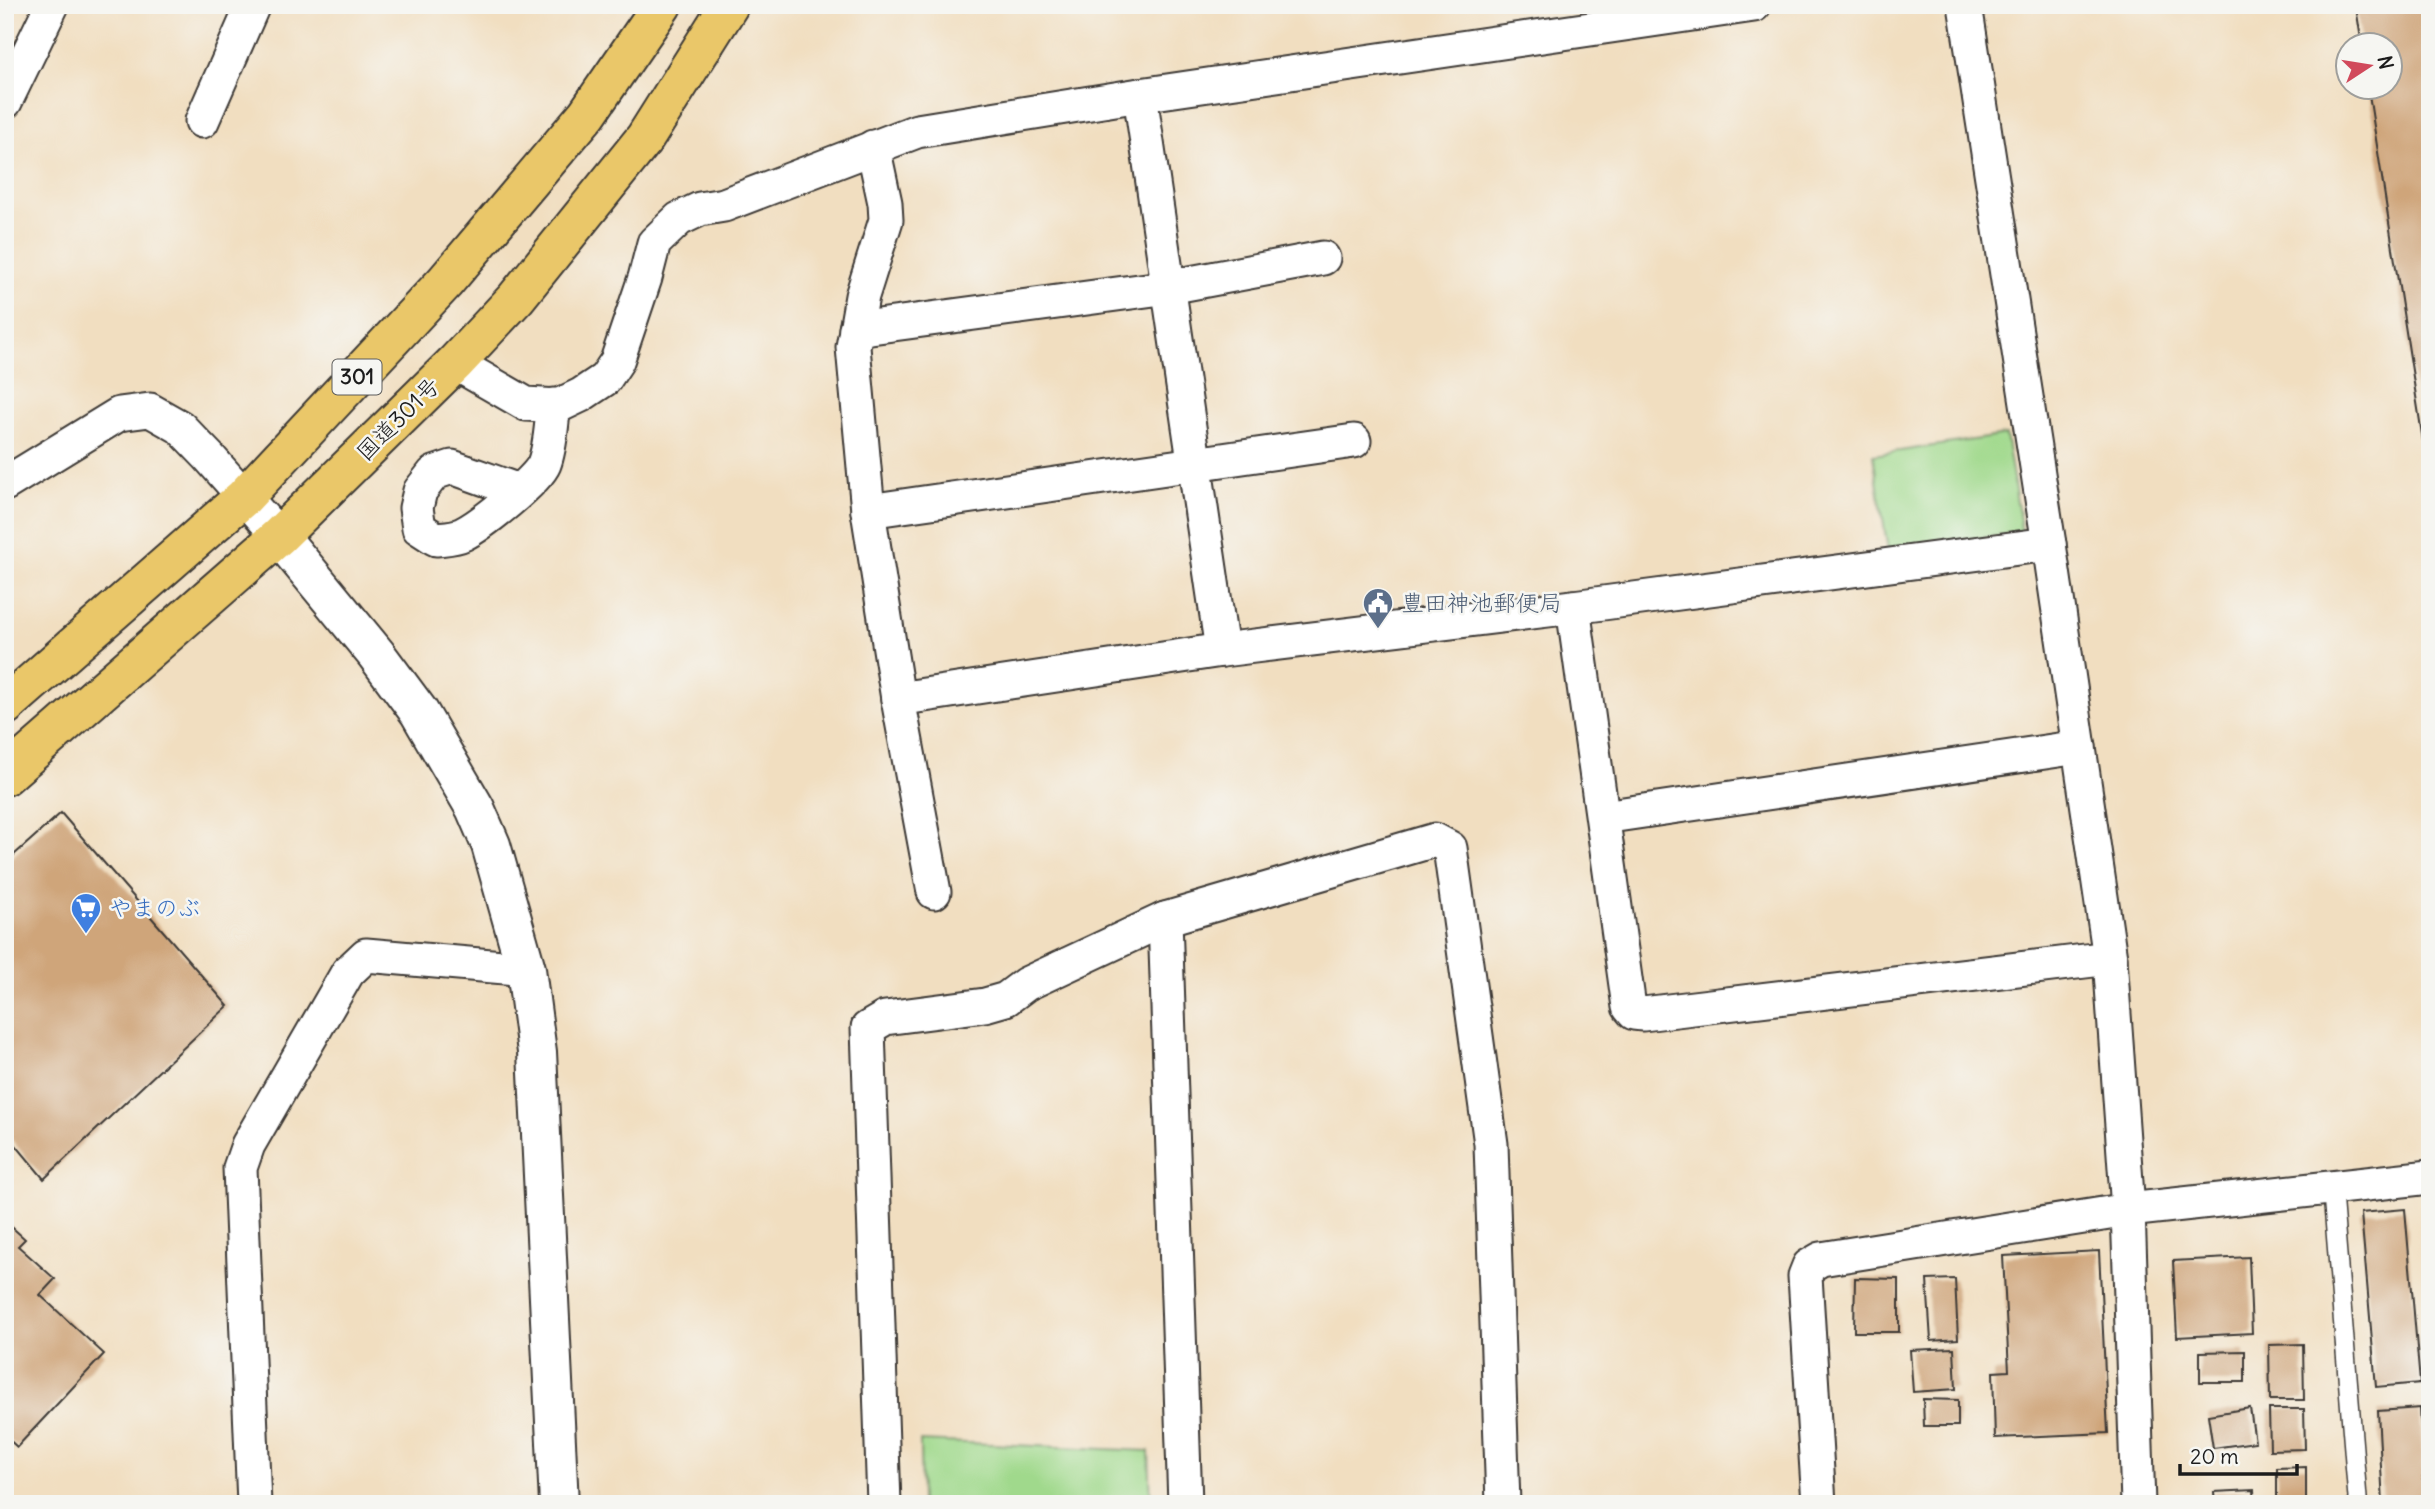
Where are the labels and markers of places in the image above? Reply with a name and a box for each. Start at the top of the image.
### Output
public building icon: 豊田神池郵便局 [1361,586,1395,630]
place label: 豊田神池郵便局 [1401,588,1562,617]
supermarket icon: やまのぶ [69,891,103,935]
place label: やまのぶ [109,893,201,922]

